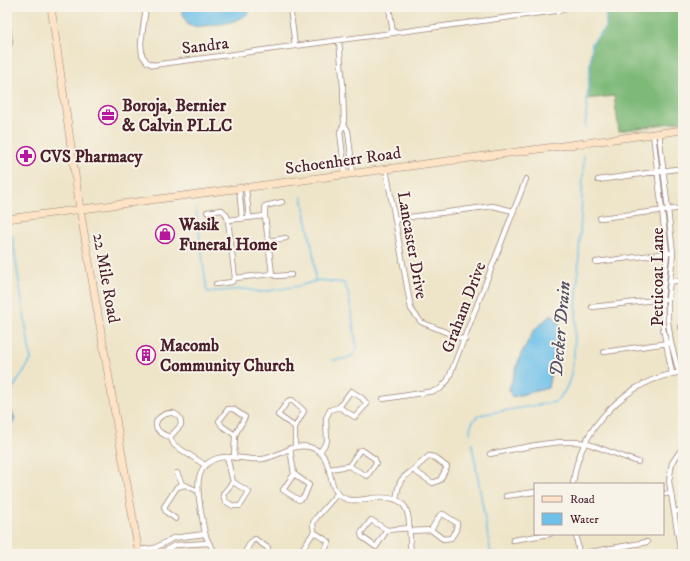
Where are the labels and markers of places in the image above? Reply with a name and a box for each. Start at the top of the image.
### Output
place label: Boroja, Bernier & Calvin PLLC [122,95,232,137]
office icon: Boroja, Bernier & Calvin PLLC [97,104,119,126]
pharmacy icon: CVS Pharmacy [15,145,37,167]
place label: CVS Pharmacy [40,146,143,168]
place label: Wasik Funeral Home [178,214,277,256]
shop icon: Wasik Funeral Home [154,223,176,245]
place label: Macomb Community Church [160,335,295,377]
building icon: Macomb Community Church [135,344,157,366]

